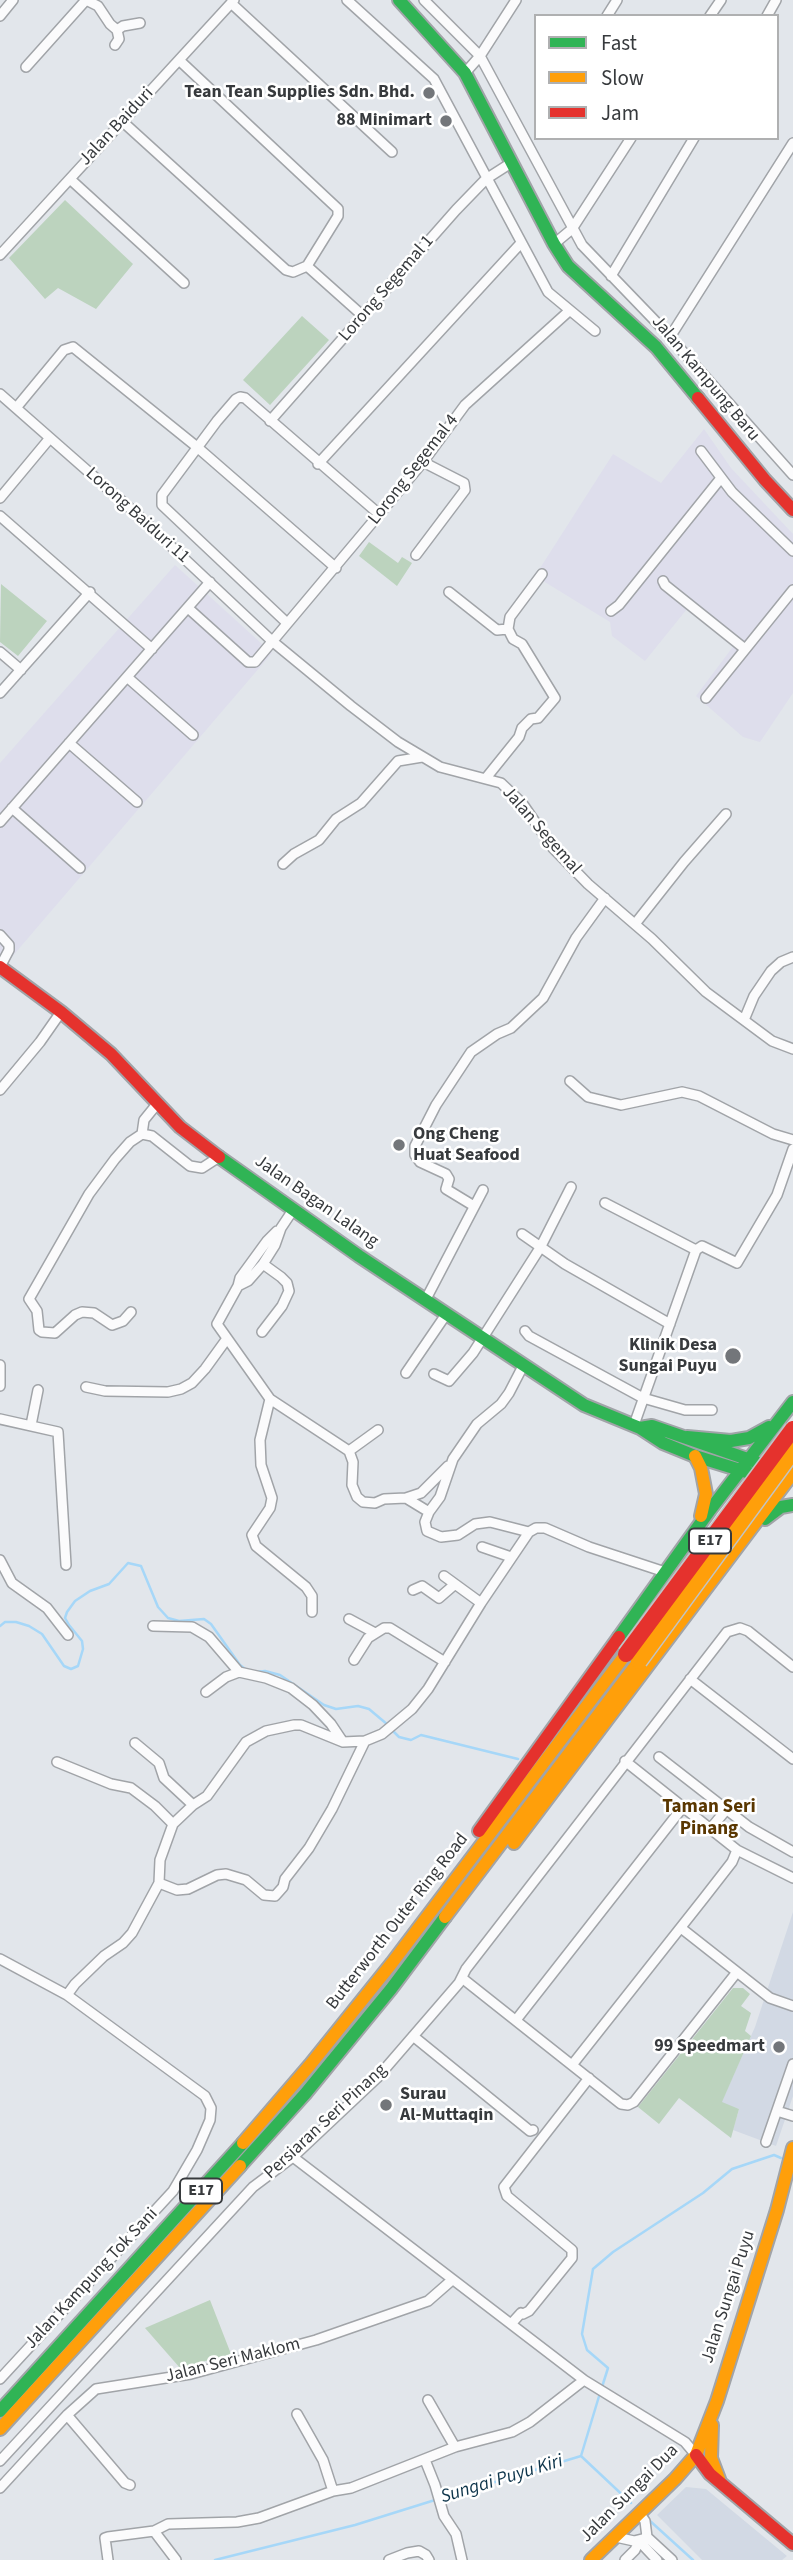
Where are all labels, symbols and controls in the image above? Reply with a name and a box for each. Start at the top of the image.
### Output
legend [534,14,779,140]
text: Fast [601,28,637,58]
text: Slow [601,63,644,93]
place label: Tean Tean Supplies Sdn. Bhd. [184,82,415,104]
street label: Jalan Baiduri [75,83,159,171]
marker: Tean Tean Supplies Sdn. Bhd. [421,85,437,101]
text: Jam [601,98,639,128]
place label: 88 Minimart [336,110,432,132]
marker: 88 Minimart [438,113,454,129]
street label: Lorong Segemal 1 [335,231,439,347]
street label: Jalan Kampung Baru [646,312,764,446]
street label: Lorong Segemal 4 [364,411,464,529]
street label: Lorong Baiduri 11 [80,464,194,568]
street label: Jalan Segemal [497,783,585,879]
place label: Ong Cheng Huat Seafood [413,1124,520,1166]
marker: Ong Cheng Huat Seafood [391,1137,407,1153]
street label: Jalan Bagan Lalang [250,1151,382,1253]
place label: Klinik Desa Sungai Puyu [619,1335,717,1378]
marker: Klinik Desa Sungai Puyu [723,1346,743,1366]
road number: E17 [689,1528,731,1554]
district label: Taman Seri Pinang [662,1797,756,1841]
street label: Butterworth Outer Ring Road [322,1829,474,2015]
place label: 99 Speedmart [654,2036,765,2058]
marker: 99 Speedmart [771,2039,787,2055]
street label: Persiaran Seri Pinang [260,2060,392,2184]
place label: Surau Al-Muttaqin [400,2084,494,2126]
marker: Surau Al-Muttaqin [378,2097,394,2113]
road number: E17 [180,2178,222,2204]
street label: Jalan Kampung Tok Sani [21,2204,163,2354]
street label: Jalan Sungai Puyu [697,2228,761,2366]
street label: Jalan Seri Maklom [163,2334,303,2388]
street label: Jalan Sungai Dua [576,2440,684,2548]
water label: Sungai Puyu Kiri [438,2451,566,2509]

